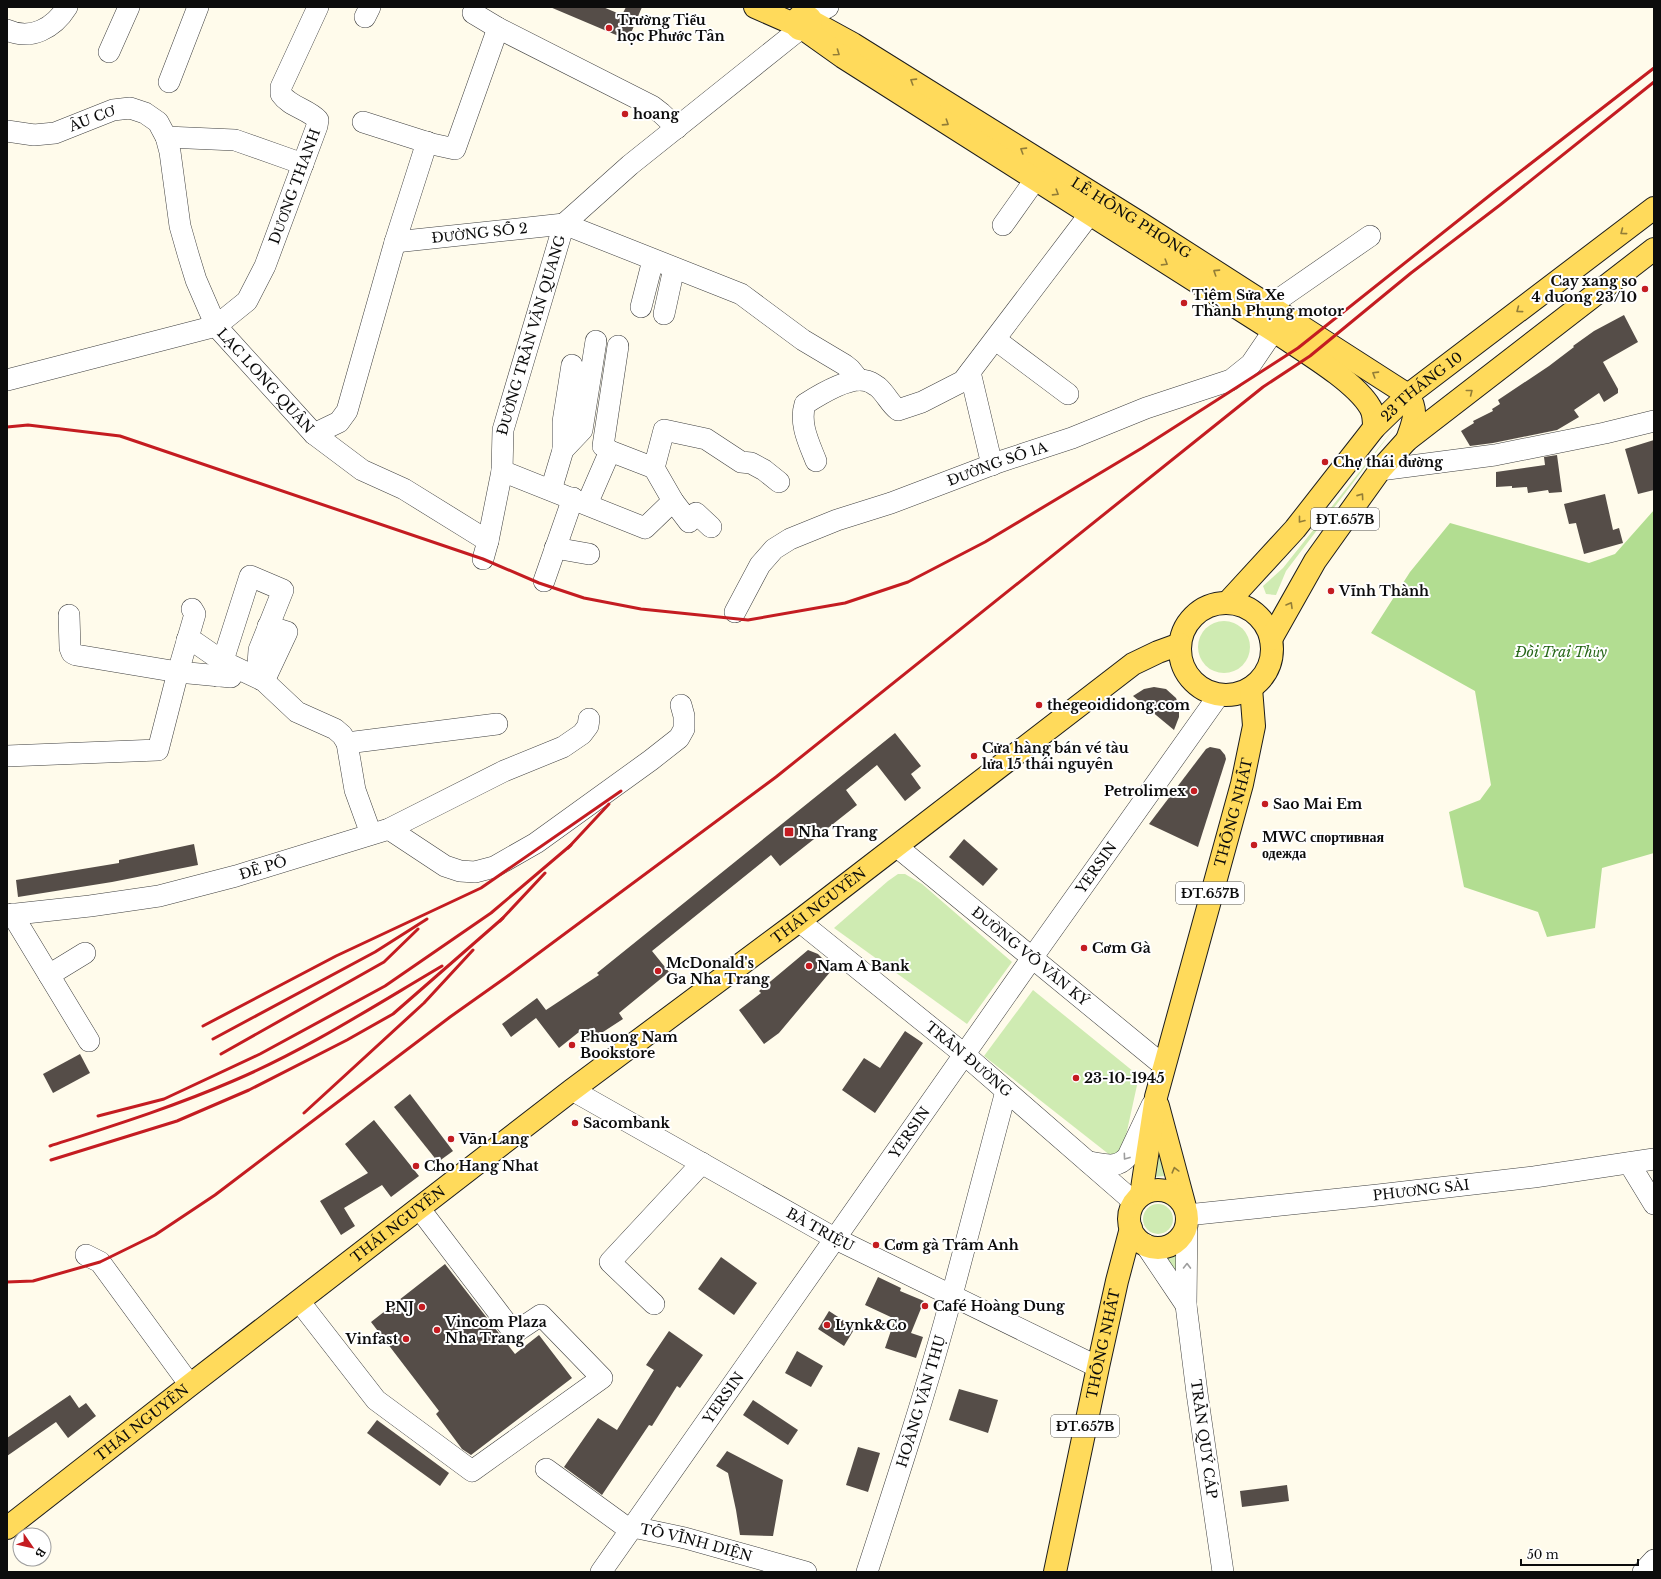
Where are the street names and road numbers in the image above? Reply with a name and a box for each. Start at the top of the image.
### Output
street label: ÂU CƠ [65,101,118,136]
street label: DƯƠNG THANH [265,126,324,247]
street label: LÊ HỒNG PHONG [1068,173,1195,263]
street label: ĐƯỜNG SỐ 2 [431,219,529,247]
street label: ĐƯỜNG TRẦN VĂN QUANG [493,233,569,437]
street label: LẠC LONG QUÂN [213,324,318,437]
street label: 23 THÁNG 10 [1377,348,1466,425]
street label: ĐƯỜNG SỐ 1A [945,438,1050,490]
road number: ĐT.657B [1311,508,1379,530]
street label: THỐNG NHẤT [1211,756,1256,869]
street label: YERSIN [1071,838,1121,898]
street label: ĐỀ PÔ [237,851,289,884]
street label: THÁI NGUYÊN [768,863,870,947]
road number: ĐT.657B [1176,882,1244,904]
street label: ĐƯỜNG VÕ VĂN KÝ [968,903,1094,1010]
street label: TRẦN ĐƯỜNG [922,1018,1016,1101]
street label: YERSIN [885,1103,934,1163]
street label: PHƯƠNG SÀI [1372,1175,1471,1205]
street label: THÁI NGUYÊN [347,1182,449,1267]
street label: BÀ TRIỆU [783,1204,857,1256]
street label: THỐNG NHẤT [1083,1287,1124,1401]
street label: HOÀNG VĂN THỤ [892,1333,949,1470]
street label: YERSIN [698,1368,748,1428]
street label: TRẦN QUÝ CÁP [1187,1378,1222,1500]
street label: THÁI NGUYÊN [91,1380,193,1465]
road number: ĐT.657B [1051,1415,1119,1437]
street label: TÔ VĨNH DIỆN [638,1520,755,1566]

